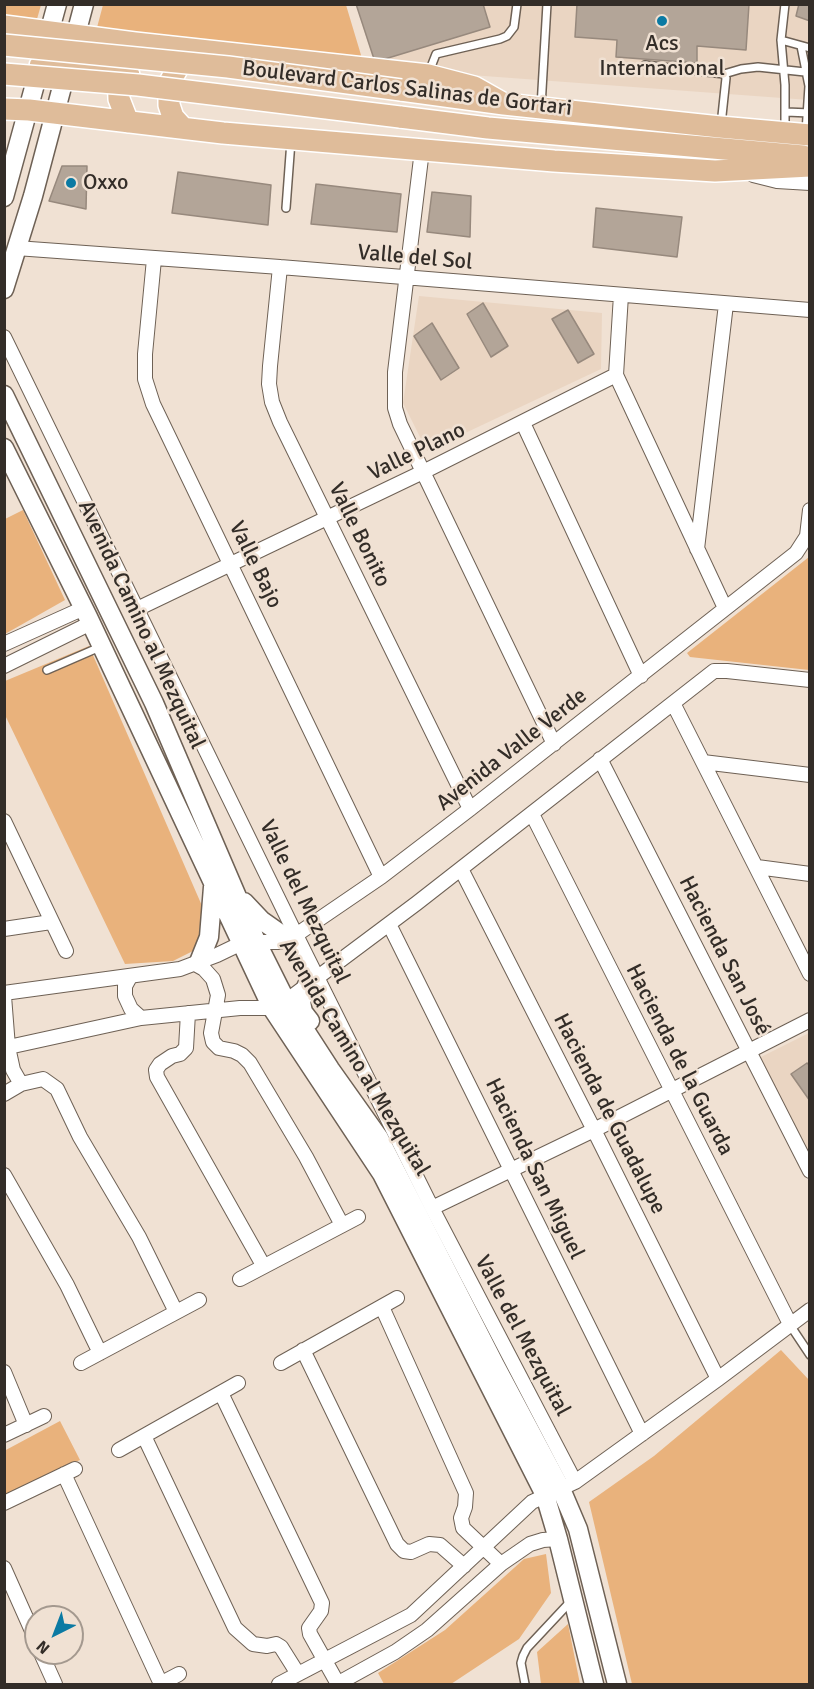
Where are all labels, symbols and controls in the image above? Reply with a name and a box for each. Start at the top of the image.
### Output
marker: Acs Internacional [655,14,669,28]
place label: Acs Internacional [599,31,725,82]
street label: Boulevard Carlos Salinas de Gortari [241,56,573,122]
place label: Oxxo [83,170,128,196]
marker: Oxxo [64,176,78,190]
street label: Valle del Sol [356,240,474,276]
street label: Valle Plano [364,417,470,487]
street label: Valle Bonito [322,479,396,591]
street label: Avenida Camino al Mezquital [72,497,210,753]
street label: Valle Bajo [223,517,287,613]
street label: Avenida Valle Verde [431,683,593,817]
street label: Valle del Mezquital [253,816,355,988]
street label: Hacienda San José [672,872,776,1040]
street label: Avenida Camino al Mezquital [273,935,435,1181]
street label: Hacienda de la Guarda [619,960,739,1160]
street label: Hacienda de Guadalupe [547,1009,671,1219]
street label: Hacienda San Miguel [479,1074,589,1264]
street label: Valle del Mezquital [468,1251,576,1421]
north arrow [24,1605,84,1665]
text: N [32,1636,54,1658]

